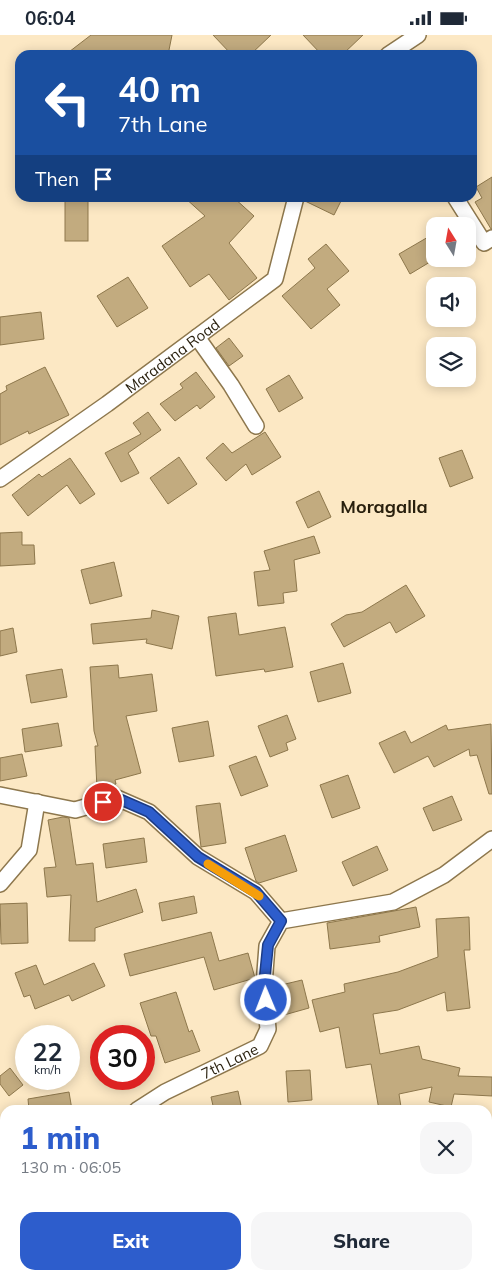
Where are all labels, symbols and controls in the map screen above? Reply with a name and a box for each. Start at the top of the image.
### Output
text: 06:04 [25,6,75,30]
text: 40 m [118,67,201,111]
icon: left [35,70,100,135]
text: 7th Lane [118,110,208,138]
icon: arrive [89,165,117,193]
text: Then [35,167,79,191]
north arrow [426,217,476,267]
map controls [426,217,476,387]
button: sound [426,277,476,327]
street label: Maradana Road [121,314,223,397]
button: layers [426,337,476,387]
district label: Moragalla [340,495,428,518]
pin [82,781,124,823]
icon: arrive [89,788,117,816]
position arrow [239,973,291,1025]
speed limit sign: 30 [90,1025,155,1090]
text: 22 [32,1036,63,1067]
street label: 7th Lane [198,1039,261,1083]
text: km/h [34,1062,61,1077]
text: 1 min [20,1119,100,1157]
button: close [420,1122,472,1174]
text: 130 m · 06:05 [20,1157,121,1177]
button: Exit [20,1212,241,1270]
button: Share [251,1212,472,1270]

